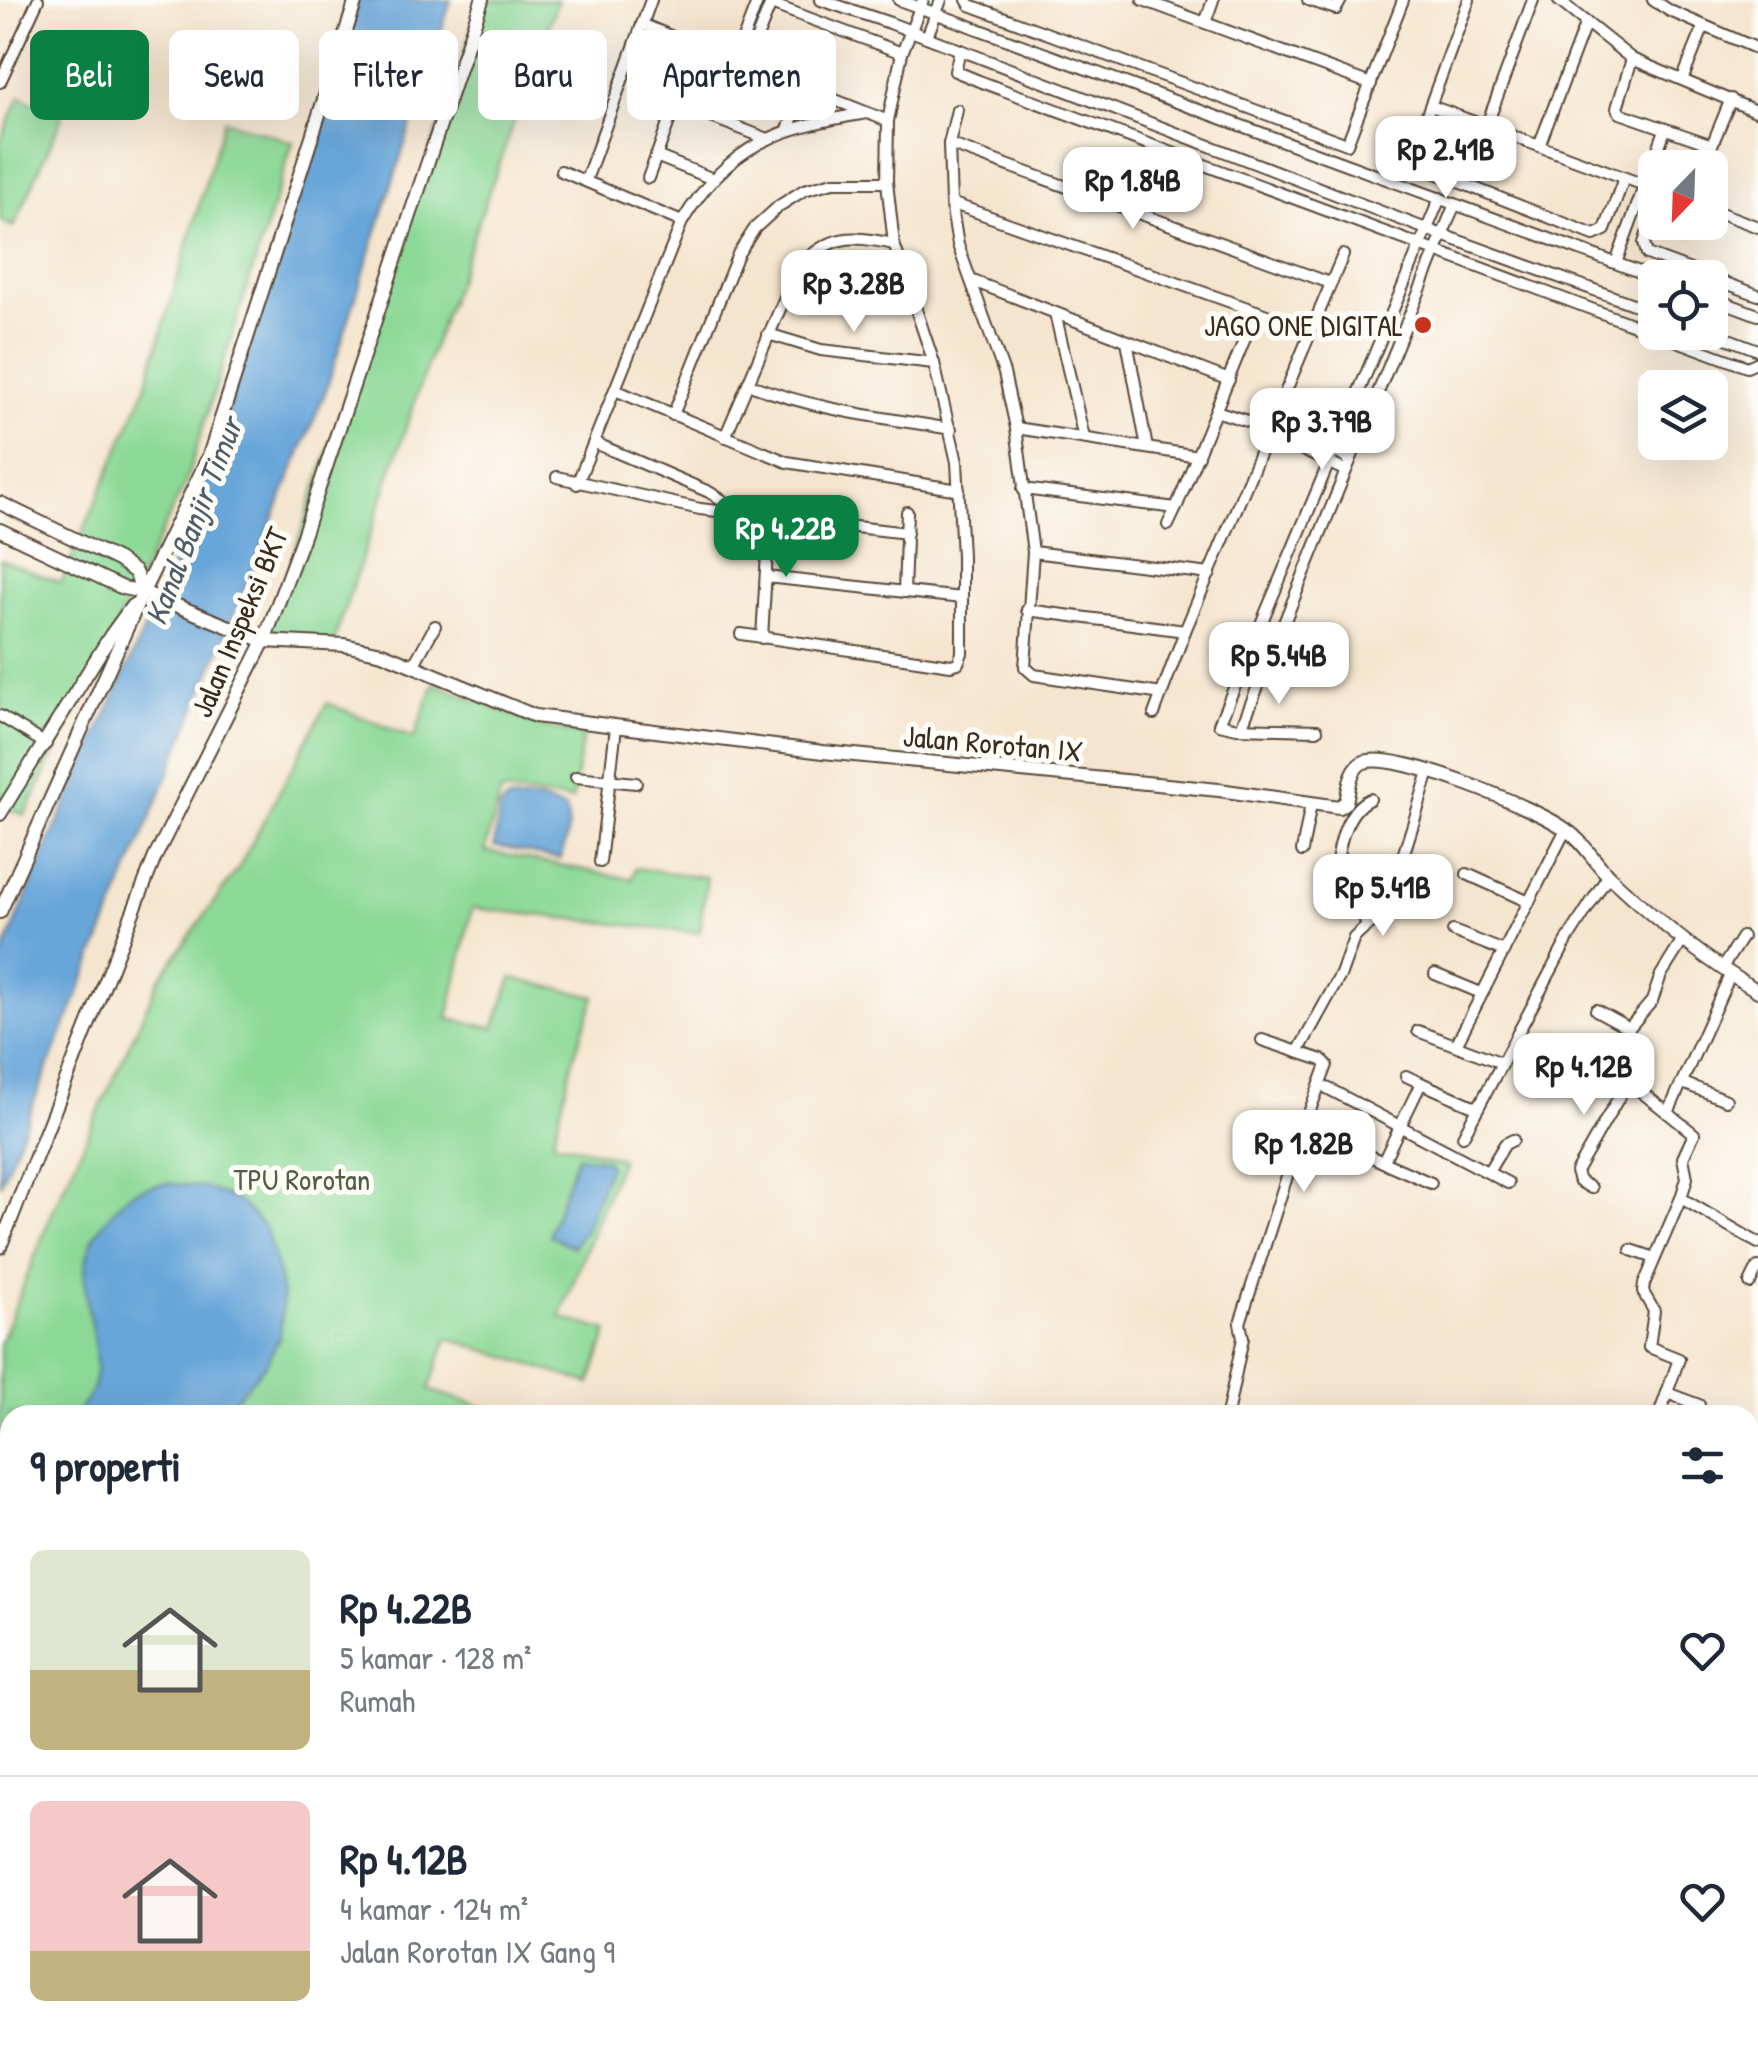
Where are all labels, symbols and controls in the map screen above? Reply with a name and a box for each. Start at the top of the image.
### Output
chip: Beli [30,30,149,120]
chip: Sewa [169,30,299,120]
chip: Filter [319,30,458,120]
chip: Baru [478,30,607,120]
chip: Apartemen [627,30,836,120]
pin: Rp 2.41B [1343,116,1549,201]
text: Rp 2.41B [1397,127,1495,170]
pin: Rp 1.84B [1030,147,1236,232]
north arrow [1638,150,1728,240]
map controls [1638,150,1728,460]
text: Rp 1.84B [1085,158,1181,201]
pin: Rp 3.28B [751,250,957,335]
button: locate [1638,260,1728,350]
text: Rp 3.28B [803,261,905,304]
place label: JAGO ONE DIGITAL [1204,305,1403,345]
marker: JAGO ONE DIGITAL [1412,314,1434,336]
button: layers [1638,370,1728,460]
pin: Rp 3.79B [1219,388,1425,473]
text: Rp 3.79B [1272,399,1372,442]
water label: Kanal Banjir Timur [134,408,254,631]
pin: Rp 4.22B [683,495,889,580]
text: Rp 4.22B [736,506,836,549]
street label: Jalan Inspeksi BKT [181,520,297,723]
pin: Rp 5.44B [1176,622,1382,707]
text: Rp 5.44B [1231,633,1327,676]
street label: Jalan Rorotan IX [902,715,1084,771]
pin: Rp 5.41B [1280,854,1486,939]
text: Rp 5.41B [1335,865,1431,908]
pin: Rp 4.12B [1481,1033,1687,1118]
text: Rp 4.12B [1535,1044,1633,1087]
pin: Rp 1.82B [1201,1110,1407,1195]
text: Rp 1.82B [1254,1121,1354,1164]
park label: TPU Rorotan [234,1159,370,1199]
text: 9 properti [30,1437,181,1494]
icon: filters [1675,1438,1730,1493]
text: Rp 4.22B [340,1579,472,1636]
icon: home [110,1590,230,1710]
icon: heart [1675,1623,1730,1678]
text: 5 kamar · 128 m² [340,1636,531,1679]
text: Rumah [340,1679,415,1722]
text: Rp 4.12B [340,1830,468,1887]
icon: home [110,1841,230,1961]
icon: heart [1675,1874,1730,1929]
text: 4 kamar · 124 m² [340,1887,528,1930]
text: Jalan Rorotan IX Gang 9 [340,1930,615,1973]

